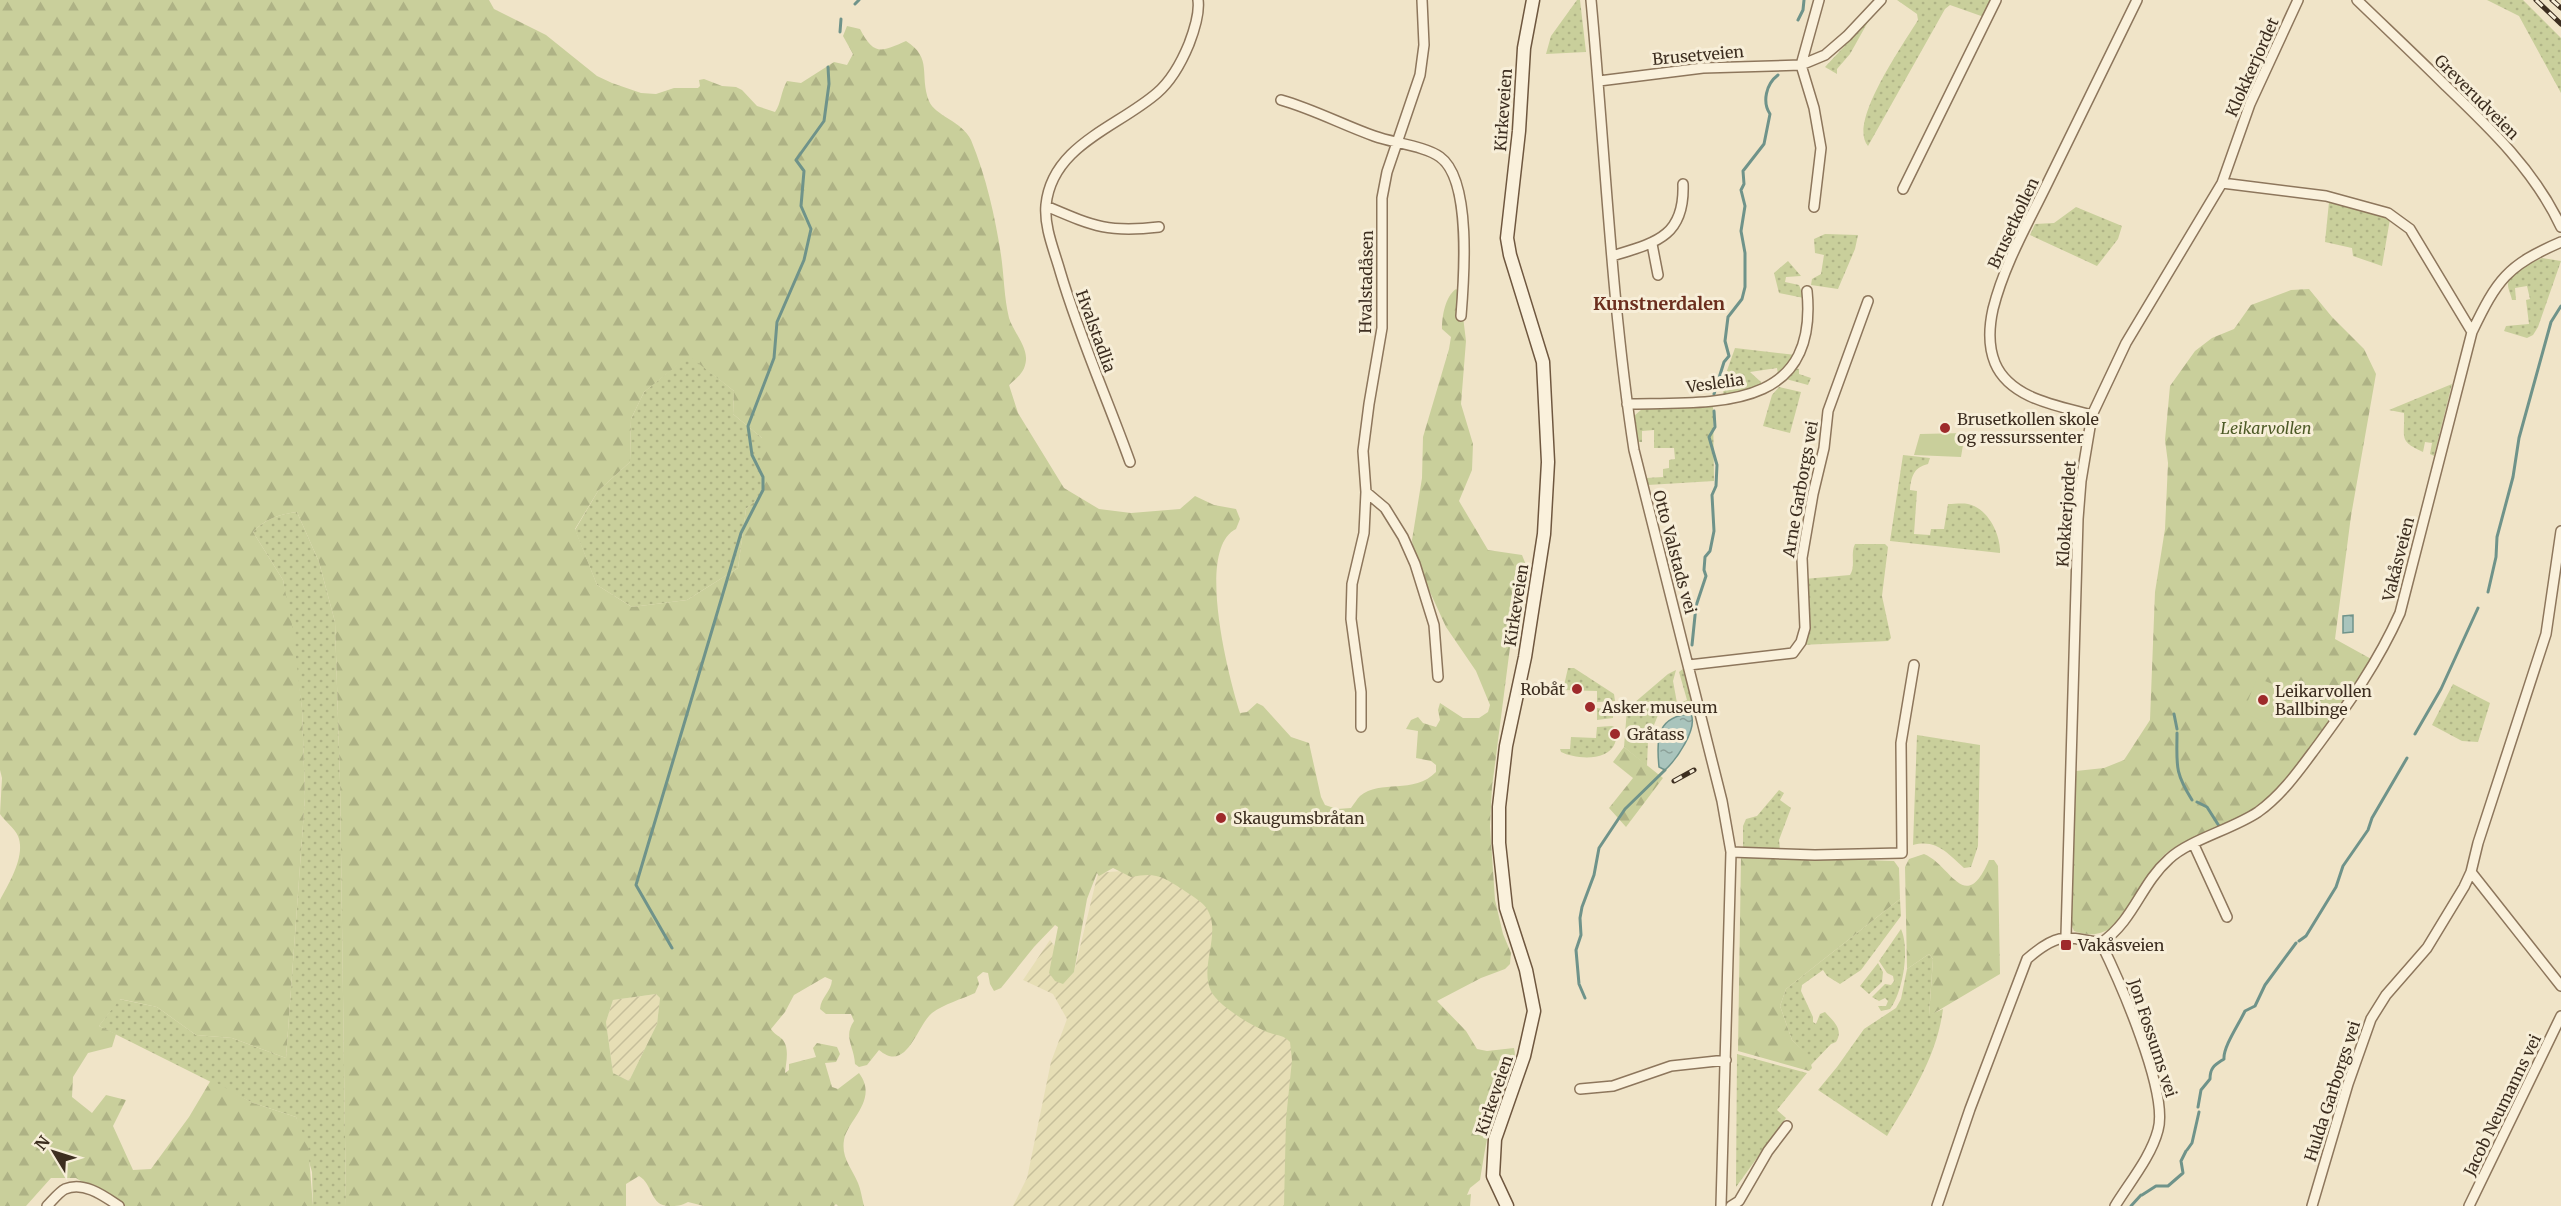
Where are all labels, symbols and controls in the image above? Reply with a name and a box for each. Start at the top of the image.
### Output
street label: Klokkerjordet [2221,14,2283,120]
street label: Brusetveien [1651,41,1745,69]
street label: Greverudveien [2430,50,2524,144]
street label: Kirkeveien [1490,67,1516,152]
street label: Brusetkollen [1983,174,2043,272]
street label: Hvalstadåsen [1355,230,1377,334]
street label: Hvalstadlia [1072,287,1120,375]
district label: Kunstnerdalen [1593,292,1725,315]
street label: Veslelia [1684,369,1745,397]
place label: Brusetkollen skole og ressurssenter [1957,409,2099,447]
park label: Leikarvollen [2221,418,2311,438]
street label: Arne Garborgs vei [1778,419,1822,560]
marker: Brusetkollen skole og ressurssenter [1938,421,1952,435]
street label: Klokkerjordet [2052,459,2080,568]
street label: Otto Valstads vei [1649,488,1701,616]
street label: Vakåsveien [2378,514,2418,604]
street label: Kirkeveien [1500,562,1532,648]
place label: Robåt [1520,679,1566,699]
place label: Leikarvollen Ballbinge [2275,681,2372,719]
marker: Robåt [1570,682,1584,696]
marker: Leikarvollen Ballbinge [2256,693,2270,707]
place label: Asker museum [1601,697,1718,717]
marker: Asker museum [1583,700,1597,714]
place label: Gråtass [1627,724,1685,744]
marker: Gråtass [1608,727,1622,741]
place label: Skaugumsbråtan [1233,808,1365,828]
marker: Skaugumsbråtan [1214,811,1228,825]
place label: Vakåsveien [2077,935,2165,955]
marker: Vakåsveien [2059,938,2073,952]
street label: Jon Fossums vei [2124,975,2182,1100]
street label: Hulda Garborgs vei [2300,1018,2364,1164]
street label: Jacob Neumanns vei [2459,1031,2545,1180]
street label: Kirkeveien [1471,1052,1517,1138]
north arrow [24,1122,84,1182]
text: N [30,1131,54,1154]

